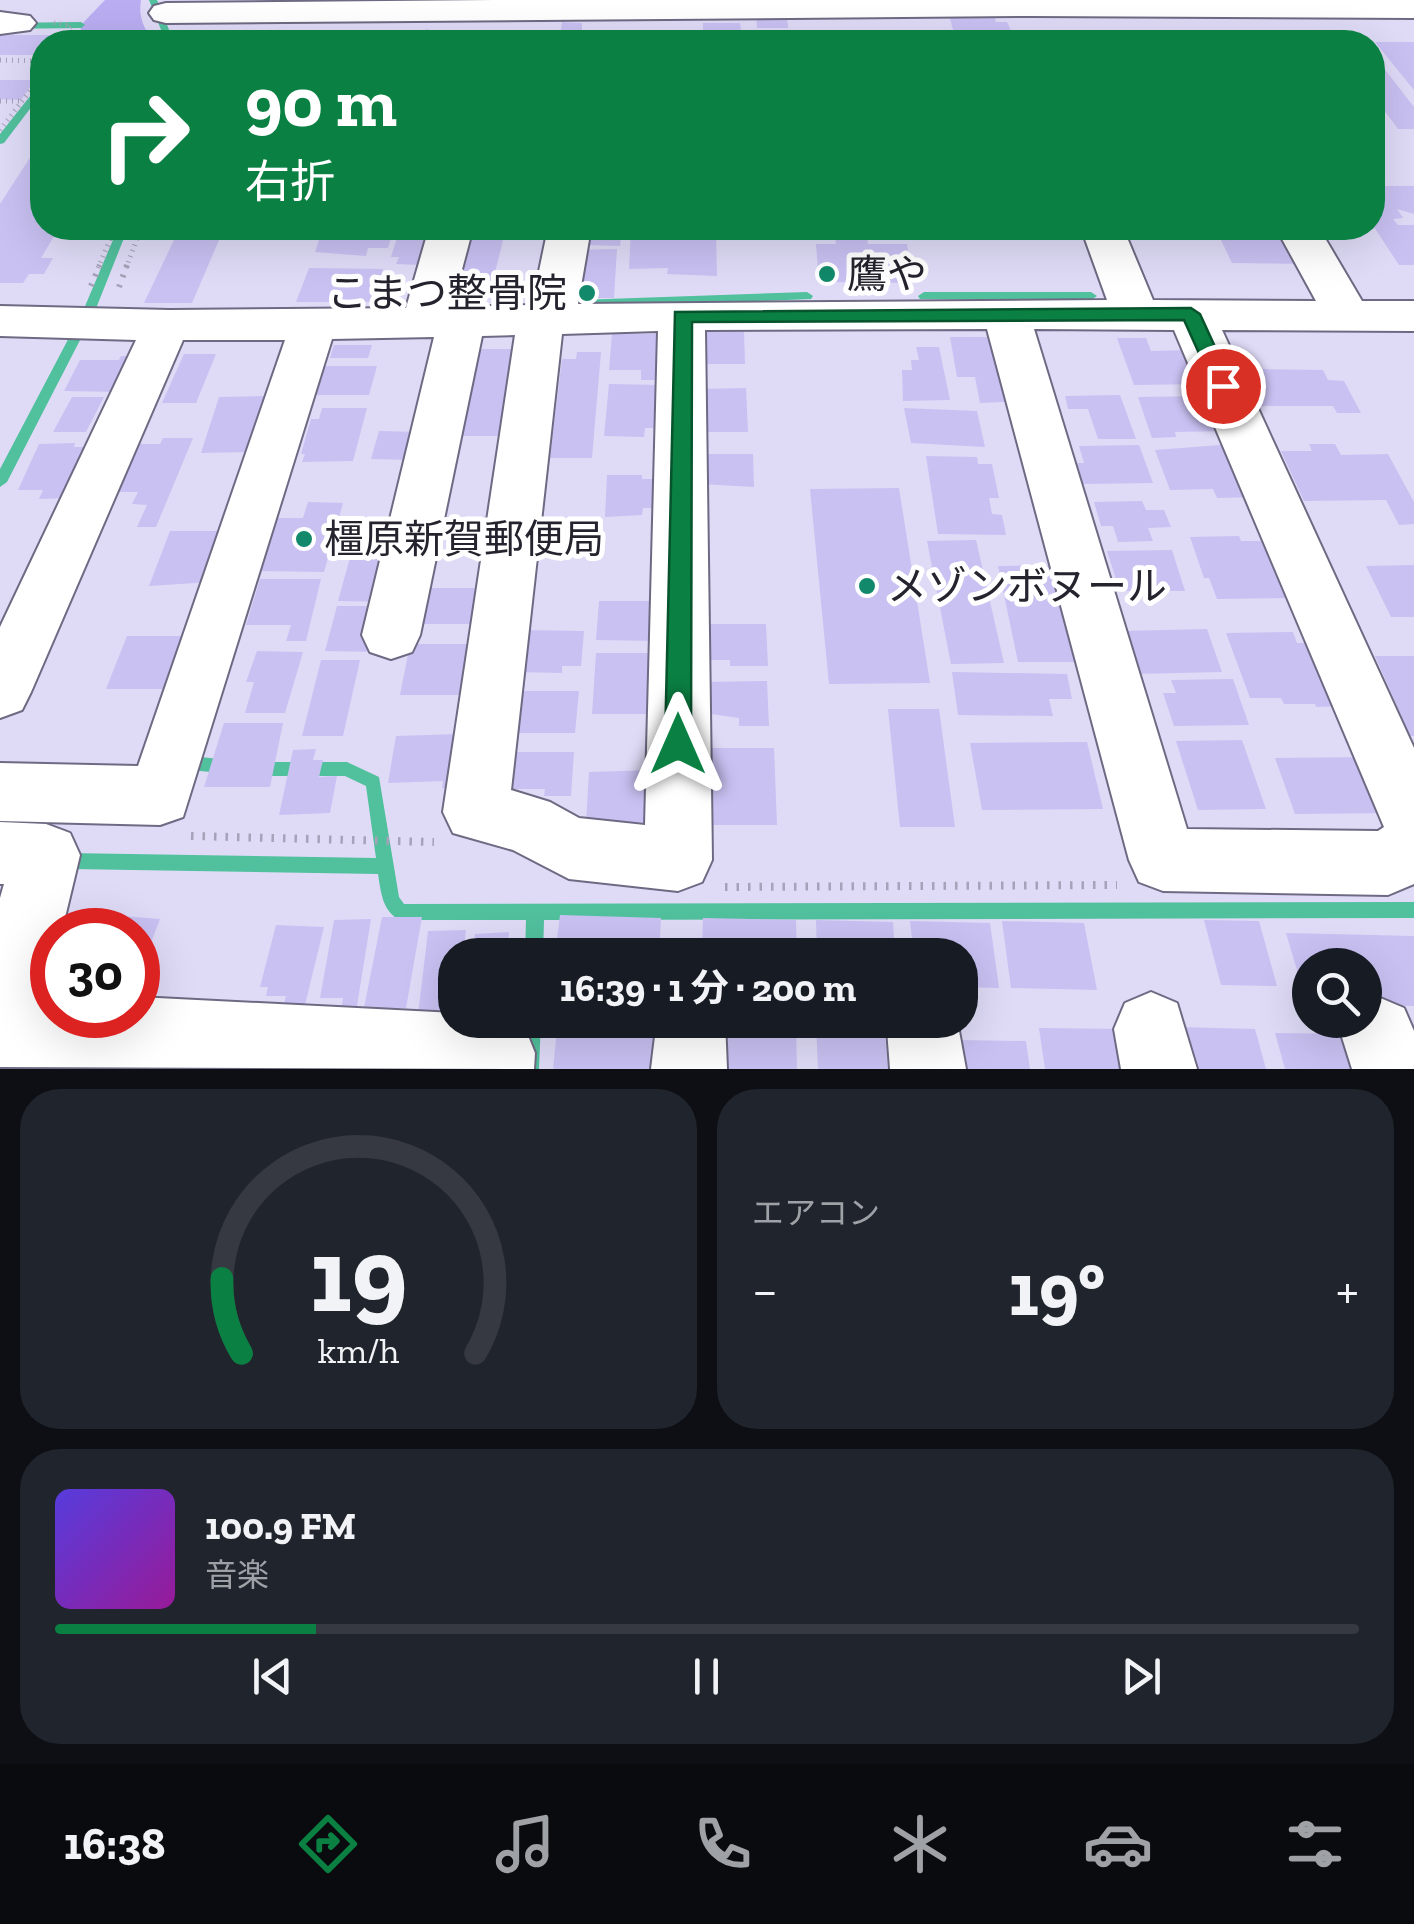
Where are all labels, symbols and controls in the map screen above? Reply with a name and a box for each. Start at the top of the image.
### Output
text: 90 m [245,60,397,144]
icon: right [80,70,210,200]
text: 右折 [245,155,335,209]
place label: 鷹や [847,250,927,298]
marker: 鷹や [816,263,838,285]
place label: こまつ整骨院 [327,269,567,317]
marker: こまつ整骨院 [576,282,598,304]
pin [1181,344,1266,429]
icon: arrive [1196,359,1251,414]
place label: 橿原新賀郵便局 [324,515,604,563]
marker: 橿原新賀郵便局 [293,528,315,550]
place label: メゾンボヌール [887,562,1167,610]
marker: メゾンボヌール [856,575,878,597]
position arrow [626,692,730,796]
speed limit sign: 30 [30,908,160,1038]
map controls [1292,948,1382,1038]
button: search [1292,948,1382,1038]
text: 16:39 · 1 分 · 200 m [560,965,856,1011]
text: エアコン [752,1194,880,1232]
text: 19 [310,1213,407,1338]
text: 19° [1008,1244,1105,1334]
text: − [752,1257,778,1323]
text: + [1336,1257,1359,1323]
text: km/h [318,1329,399,1372]
text: 100.9 FM [205,1503,356,1549]
text: 音楽 [205,1556,269,1594]
icon: previous [245,1649,300,1704]
icon: pause [679,1649,734,1704]
icon: next [1114,1649,1169,1704]
icon: directions [293,1809,363,1879]
icon: music [490,1809,560,1879]
icon: phone [688,1809,758,1879]
icon: climate [885,1809,955,1879]
icon: car [1083,1809,1153,1879]
icon: filters [1280,1809,1350,1879]
text: 16:38 [64,1817,165,1871]

